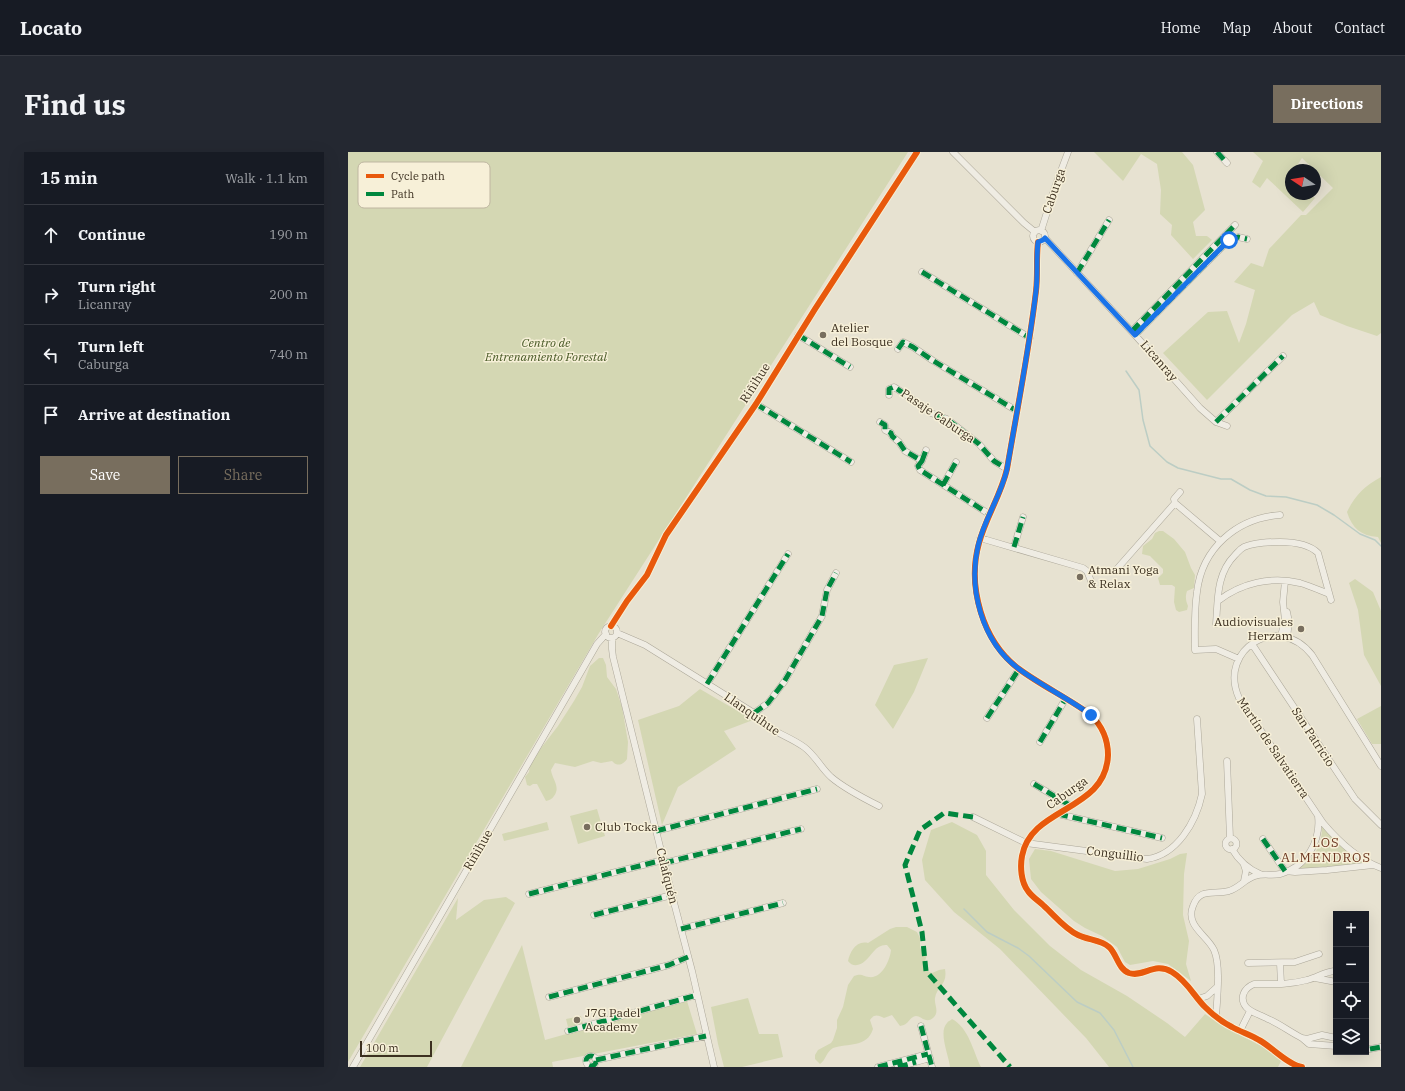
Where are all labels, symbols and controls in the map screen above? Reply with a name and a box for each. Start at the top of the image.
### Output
text: Locato [20,16,82,40]
text: Home [1161,19,1200,37]
text: Map [1222,19,1251,37]
text: About [1273,19,1312,37]
text: Contact [1334,19,1385,37]
button: Directions [1273,85,1381,123]
text: Find us [24,86,126,123]
legend [358,162,490,208]
north arrow [1285,164,1321,200]
street label: Caburga [1039,166,1068,216]
text: 15 min [40,167,98,189]
text: Cycle path [391,169,445,183]
text: Walk · 1.1 km [225,170,308,187]
text: Path [391,187,414,201]
icon: ahead [40,224,62,246]
text: Continue [78,225,145,244]
text: 190 m [269,226,308,243]
route start [1220,231,1238,249]
text: Turn right [78,277,156,296]
icon: right [40,284,62,306]
text: 200 m [269,286,308,303]
text: Licanray [78,296,132,313]
place label: Atelier del Bosque [831,320,893,349]
marker: Atelier del Bosque [818,330,828,340]
park label: Centro de Entrenamiento Forestal [484,335,608,364]
text: Turn left [78,337,144,356]
street label: Licanray [1137,337,1182,385]
icon: left [40,344,62,366]
text: 740 m [269,346,308,363]
text: Caburga [78,356,129,373]
street label: Riñihue [736,360,773,406]
street label: Pasaje Caburga [898,385,979,446]
icon: arrive [40,404,62,426]
text: Arrive at destination [78,405,230,424]
button: Save [40,456,170,494]
button: Share [178,456,308,494]
place label: Atmani Yoga & Relax [1088,562,1160,591]
marker: Atmani Yoga & Relax [1075,572,1085,582]
place label: Audiovisuales Herzam [1214,614,1294,643]
marker: Audiovisuales Herzam [1296,624,1306,634]
street label: Llanquihue [721,689,783,738]
street label: Martín de Salvatierra [1234,694,1313,802]
street label: San Patricio [1289,704,1338,769]
route end [1082,706,1100,724]
street label: Caburga [1043,773,1091,812]
place label: Club Tocka [595,819,658,834]
marker: Club Tocka [582,822,592,832]
street label: Riñihue [460,827,495,873]
district label: LOS ALMENDROS [1281,834,1371,866]
street label: Conguillio [1086,843,1145,864]
street label: Calafquén [653,846,682,906]
map controls [1333,911,1369,1055]
button: + [1333,911,1369,947]
button: − [1333,947,1369,983]
button: locate [1333,983,1369,1019]
place label: J7G Padel Academy [585,1005,641,1034]
marker: J7G Padel Academy [572,1015,582,1025]
button: layers [1333,1019,1369,1055]
scale bar [360,1039,432,1058]
text: 100 m [366,1041,399,1055]

